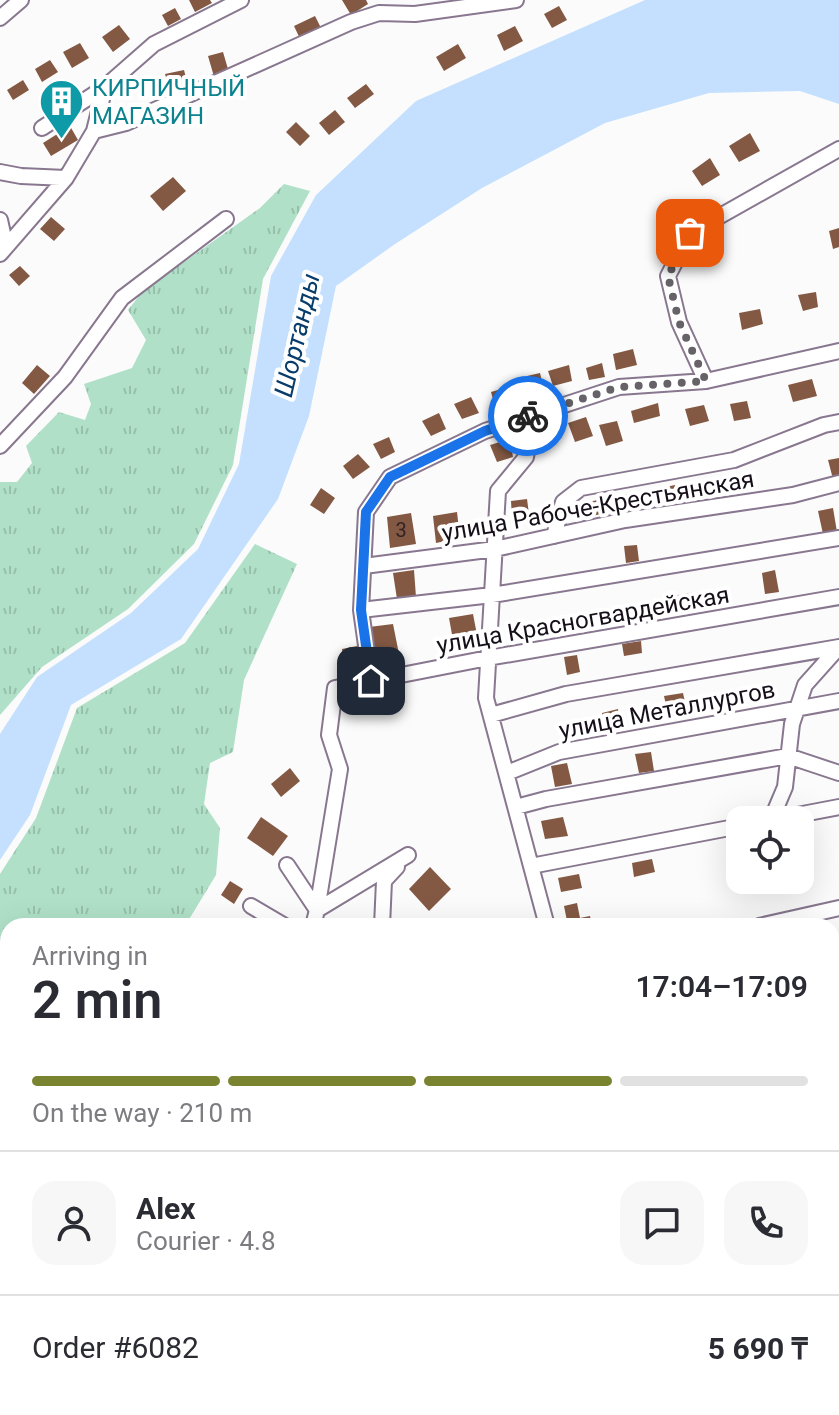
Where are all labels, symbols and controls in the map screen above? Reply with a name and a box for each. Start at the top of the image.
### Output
place label: КИРПИЧНЫЙ МАГАЗИН [92,74,245,130]
building icon: КИРПИЧНЫЙ МАГАЗИН [37,78,85,141]
pin [656,199,724,267]
icon: bag [668,211,712,255]
water label: Шортанды [268,270,326,400]
courier [488,376,568,456]
icon: bike [506,394,550,438]
street label: улица Рабоче-Крестьянская [440,465,756,547]
house number: 3 [395,518,407,542]
street label: улица Красногвардейская [435,580,731,660]
pin [337,647,405,715]
icon: home [349,659,393,703]
street label: улица Металлургов [557,675,777,745]
map controls [726,806,814,894]
button: locate [726,806,814,894]
text: Arriving in [32,941,148,971]
text: 17:04–17:09 [635,969,808,1004]
text: 2 min [32,970,162,1031]
text: On the way · 210 m [32,1098,252,1128]
button: person [32,1181,116,1265]
button: chat [620,1181,704,1265]
button: phone [724,1181,808,1265]
text: Alex [136,1191,196,1226]
text: Courier · 4.8 [136,1226,276,1256]
text: Order #6082 [32,1330,199,1365]
text: 5 690 ₸ [708,1331,808,1366]

